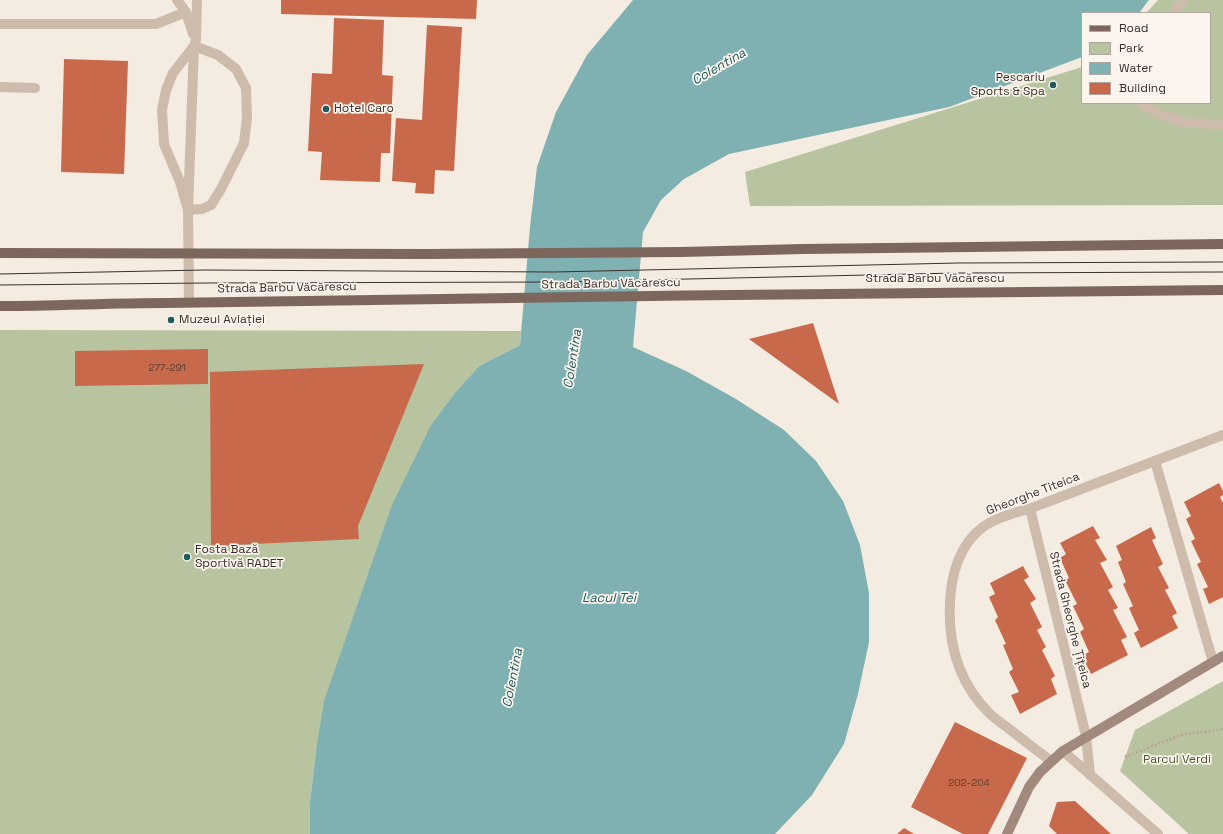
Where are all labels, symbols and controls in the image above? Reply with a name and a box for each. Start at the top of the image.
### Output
legend [1081,12,1211,104]
text: Road [1119,20,1148,36]
text: Park [1119,40,1144,56]
water label: Colentina [689,45,749,89]
text: Water [1119,60,1153,76]
place label: Pescariu Sports & Spa [971,71,1045,99]
marker: Pescariu Sports & Spa [1048,80,1058,90]
text: Building [1119,80,1166,96]
place label: Hotel Caro [334,102,394,116]
marker: Hotel Caro [321,104,331,114]
street label: Strada Barbu Văcărescu [865,272,1005,286]
street label: Strada Barbu Văcărescu [541,276,681,292]
street label: Strada Barbu Văcărescu [217,280,357,296]
place label: Muzeul Aviației [179,313,265,327]
marker: Muzeul Aviației [166,315,176,325]
water label: Colentina [561,328,585,390]
house number: 277-291 [148,362,186,374]
street label: Gheorghe Titeica [984,470,1082,518]
place label: Fosta Bază Sportivă RADET [195,543,284,571]
street label: Strada Gheorghe Țițeica [1046,550,1094,690]
marker: Fosta Bază Sportivă RADET [182,552,192,562]
water label: Lacul Tei [582,590,636,606]
water label: Colentina [500,647,526,709]
park label: Parcul Verdi [1143,753,1211,767]
house number: 202-204 [948,777,990,789]

